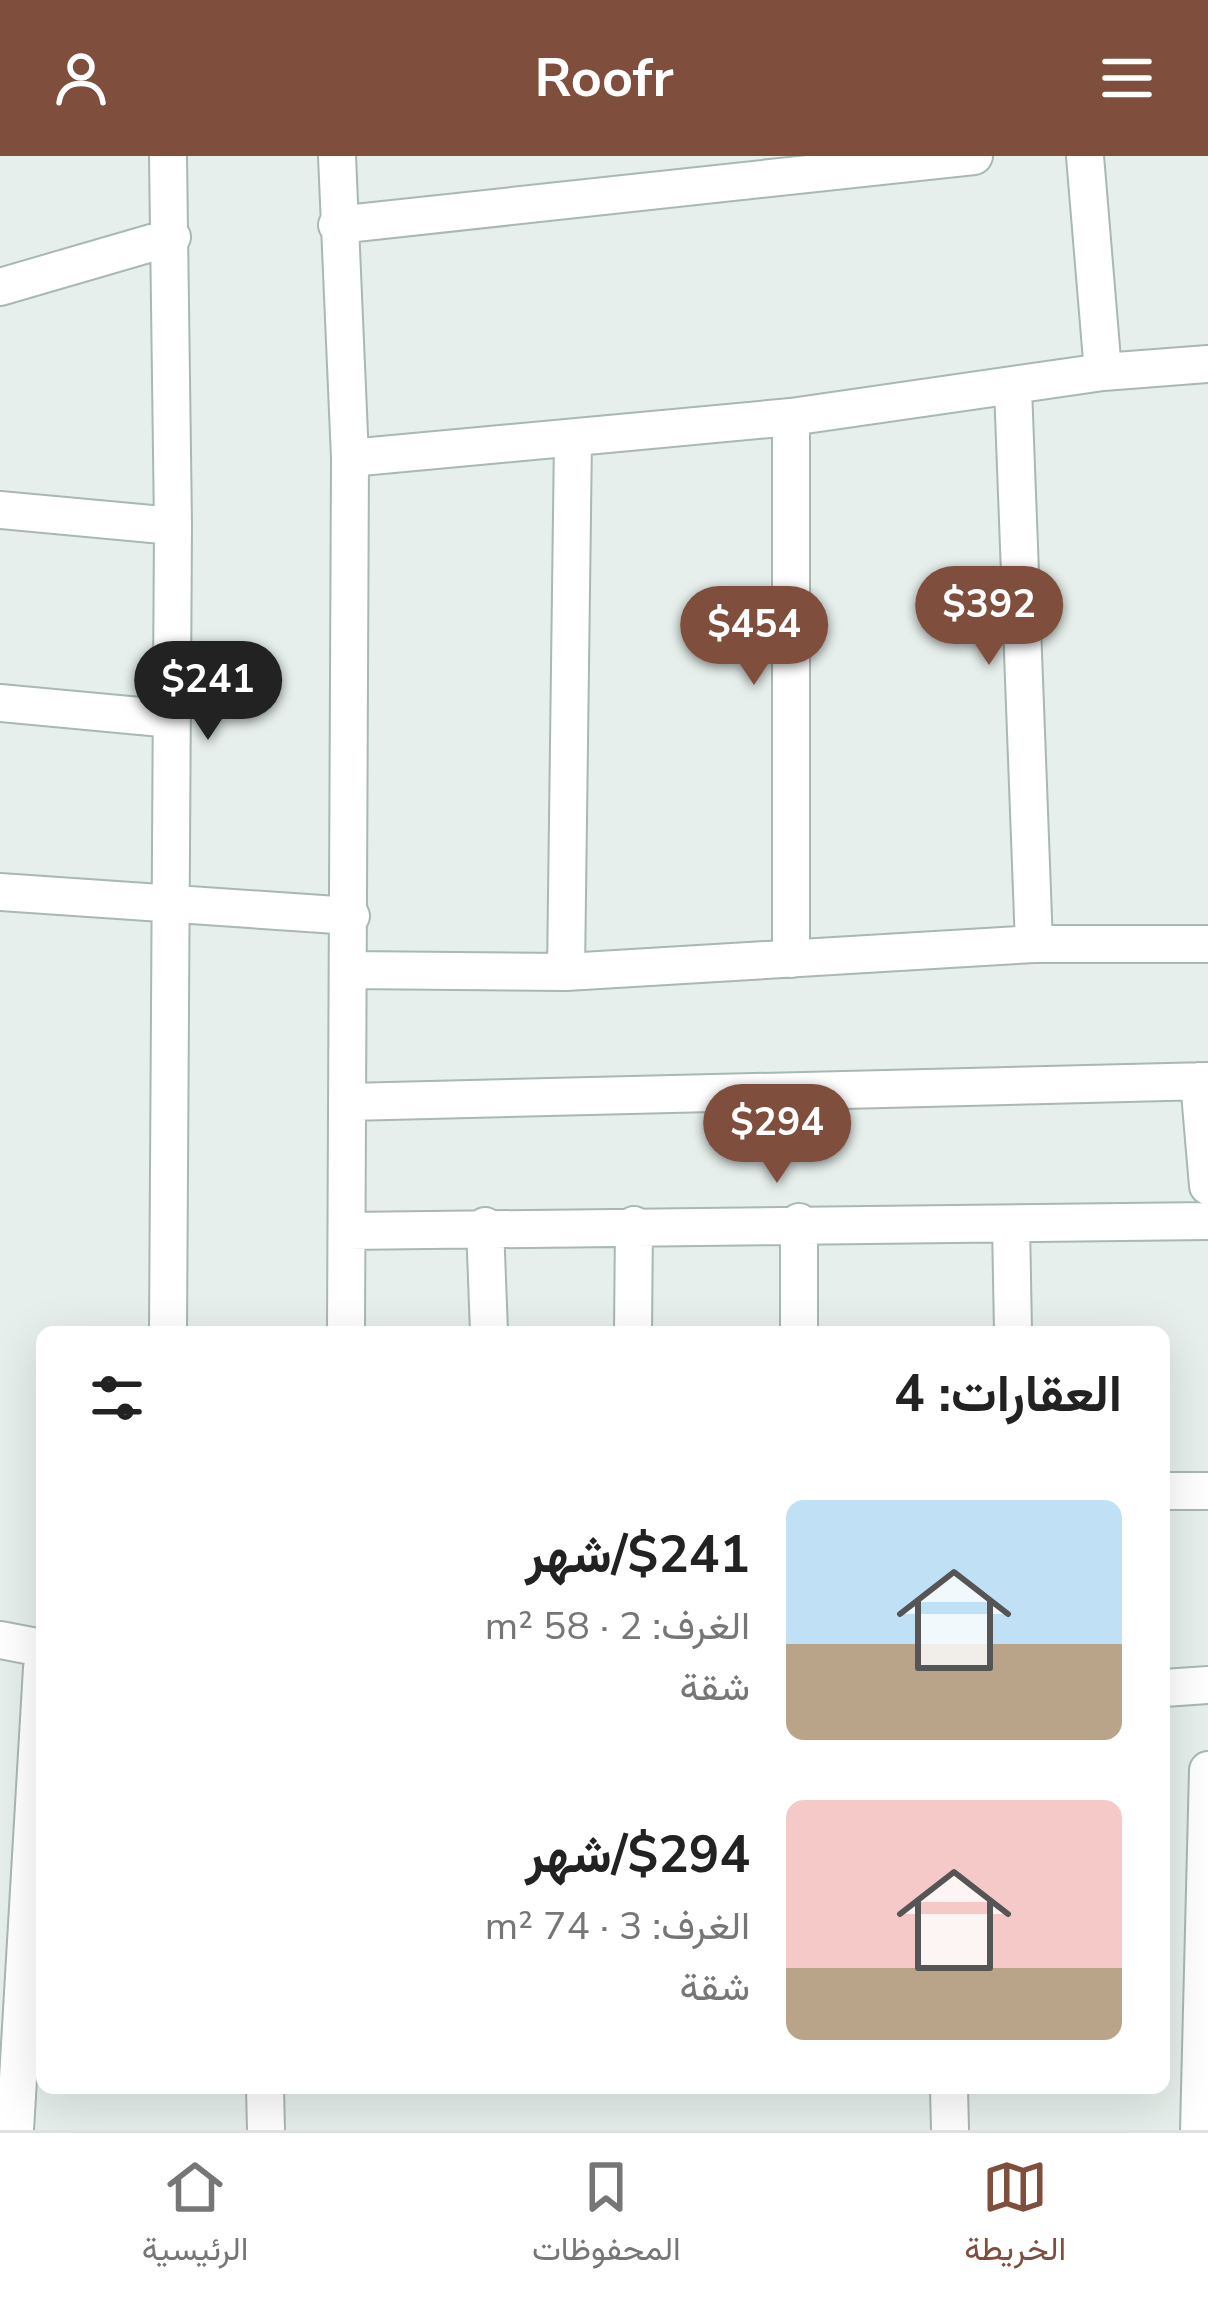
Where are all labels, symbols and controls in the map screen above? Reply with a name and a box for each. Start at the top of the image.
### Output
text: Roofr [534,41,674,115]
icon: person [48,45,114,111]
icon: menu [1094,45,1160,111]
pin: $392 [918,566,1060,668]
text: $392 [942,578,1036,631]
pin: $454 [683,586,825,688]
text: $454 [707,598,801,651]
pin: $241 [137,641,279,743]
text: $241 [161,653,255,706]
pin: $294 [706,1084,848,1186]
text: $294 [730,1096,824,1149]
text: العقارات: 4 [894,1359,1122,1429]
icon: filters [84,1365,150,1431]
text: $241/شهر [525,1520,750,1590]
icon: home [882,1548,1026,1692]
text: الغرف: 2 · 58 m² [485,1600,750,1653]
text: شقة [680,1661,750,1714]
text: $294/شهر [525,1820,750,1890]
icon: home [882,1848,1026,1992]
text: الغرف: 3 · 74 m² [485,1900,750,1953]
text: شقة [680,1961,750,2014]
tab: الرئيسية [142,2154,248,2278]
tab: المحفوظات [532,2154,681,2278]
tab: الخريطة [964,2154,1066,2278]

